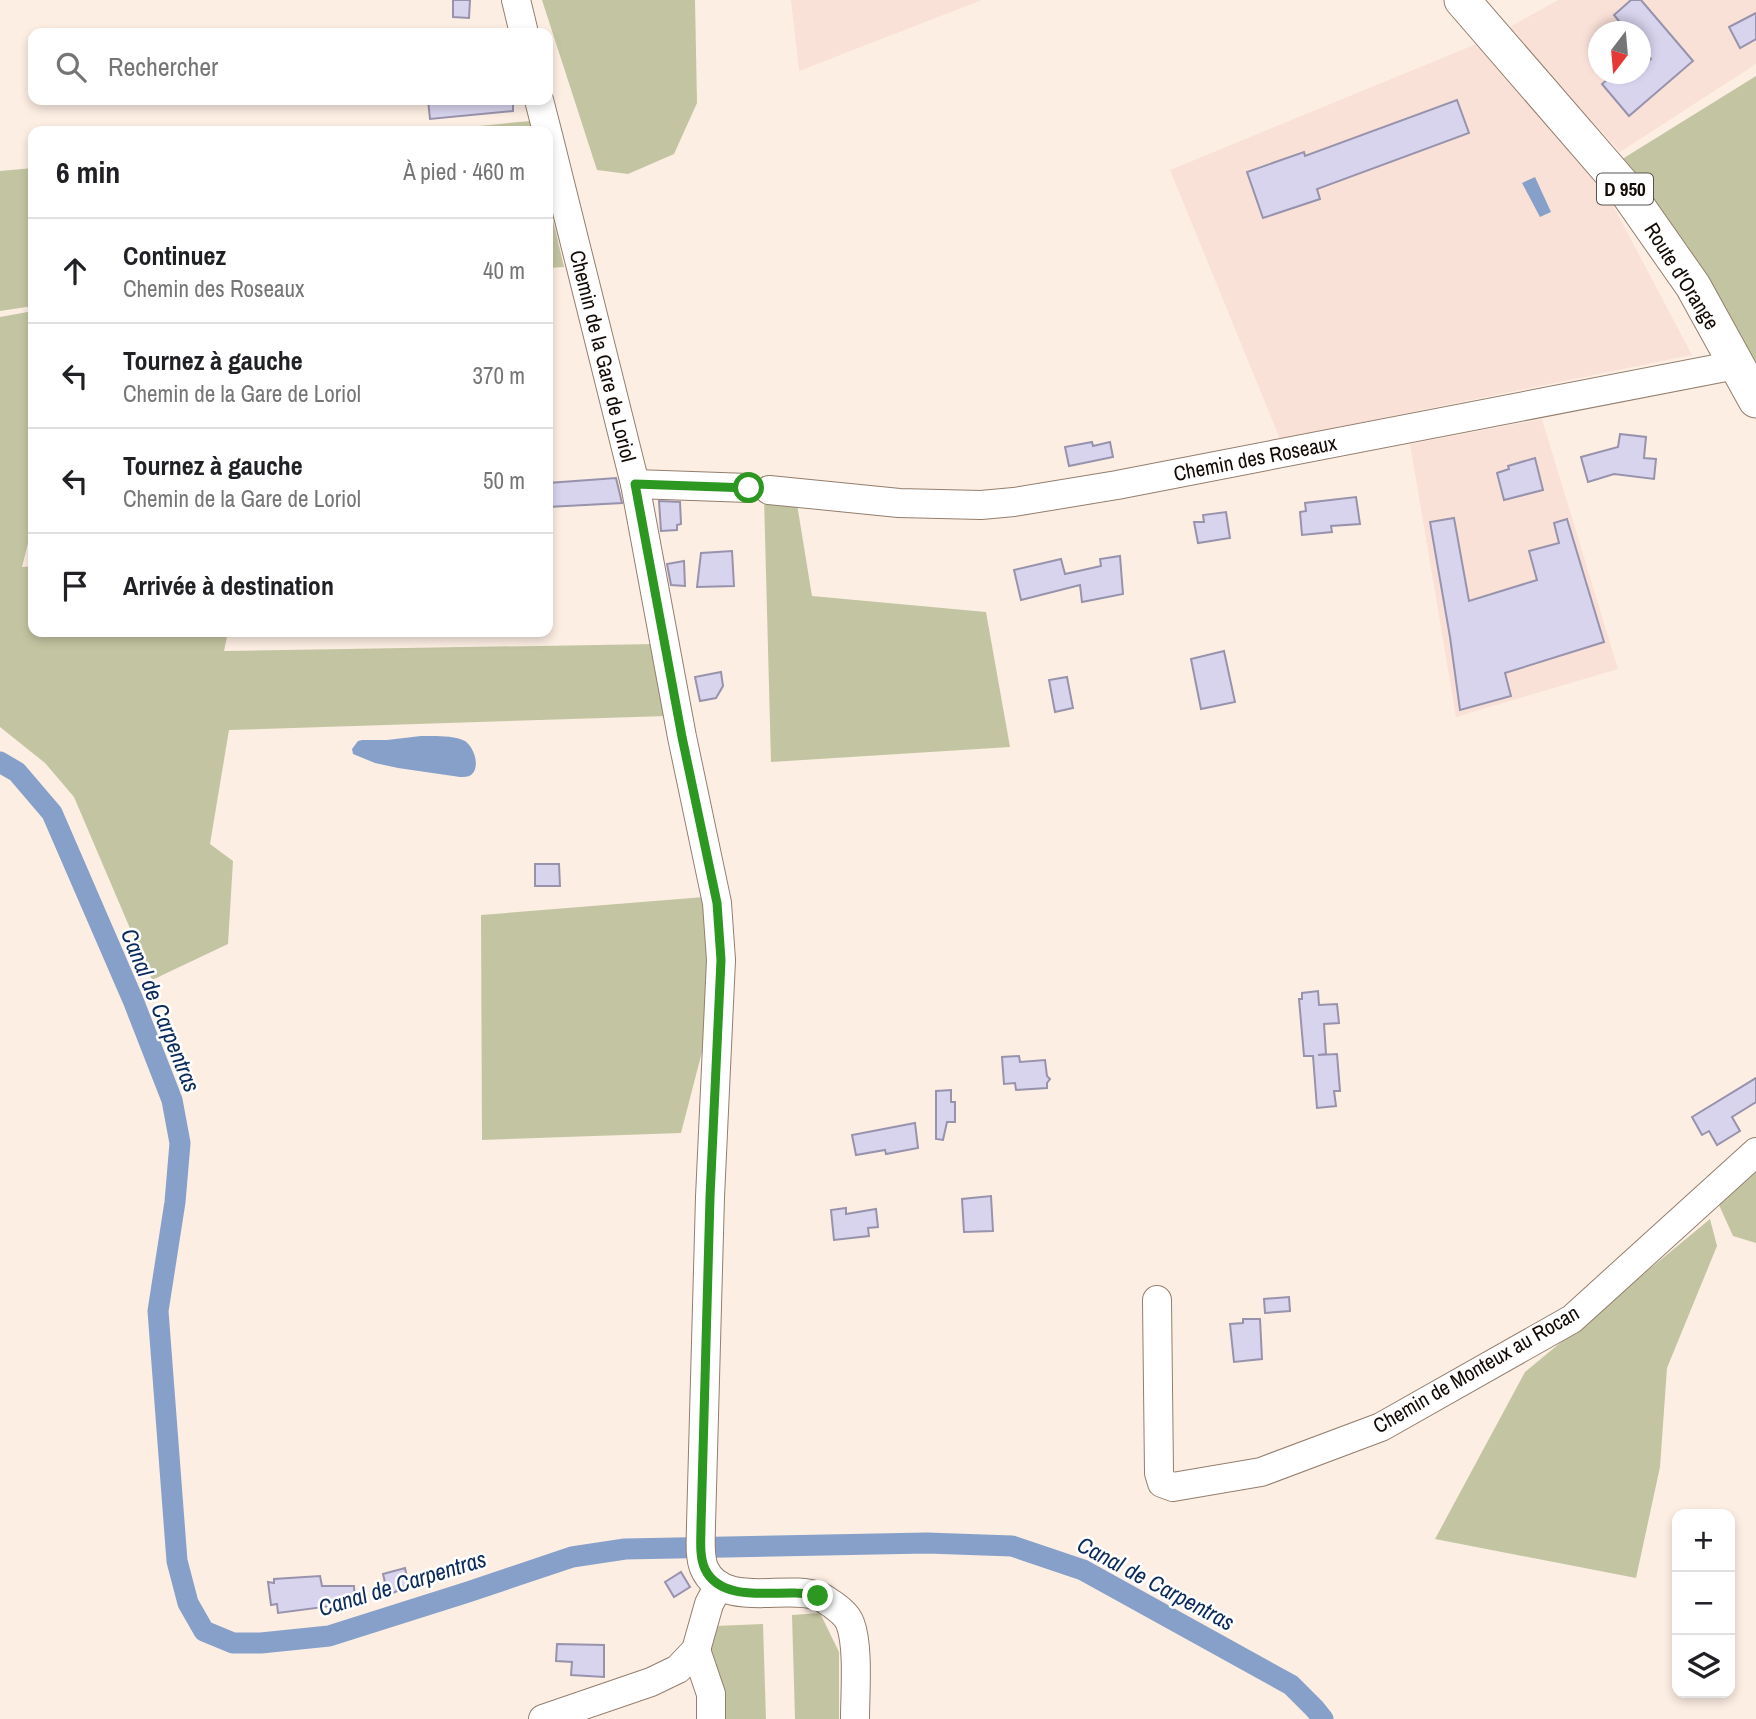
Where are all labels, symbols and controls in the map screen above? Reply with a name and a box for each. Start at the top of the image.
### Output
north arrow [1588,21,1651,84]
search box [28,28,553,105]
icon: search [52,48,90,86]
text: Rechercher [108,49,218,84]
text: 6 min [56,152,120,192]
text: À pied · 460 m [403,156,525,187]
road number: D 950 [1597,174,1653,204]
street label: Route d'Orange [1638,217,1726,335]
text: Continuez [123,238,226,273]
street label: Chemin de la Gare de Loriol [563,247,643,465]
icon: ahead [56,252,94,290]
text: 40 m [483,255,525,286]
text: Chemin des Roseaux [123,273,304,304]
text: Tournez à gauche [123,343,303,378]
icon: left [56,357,94,395]
text: 370 m [473,360,525,391]
text: Chemin de la Gare de Loriol [123,378,361,409]
street label: Chemin des Roseaux [1171,428,1339,488]
text: Tournez à gauche [123,448,303,483]
icon: left [56,462,94,500]
text: 50 m [483,465,525,496]
route start [733,472,764,503]
text: Chemin de la Gare de Loriol [123,483,361,514]
icon: arrive [56,567,94,605]
text: Arrivée à destination [123,568,334,603]
water label: Canal de Carpentras [114,924,208,1096]
street label: Chemin de Monteux au Rocan [1368,1298,1584,1440]
map controls [1672,1509,1735,1698]
button: + [1672,1509,1735,1572]
water label: Canal de Carpentras [1072,1528,1240,1638]
water label: Canal de Carpentras [314,1543,490,1623]
button: − [1672,1572,1735,1635]
route end [802,1580,833,1611]
button: layers [1672,1635,1735,1698]

